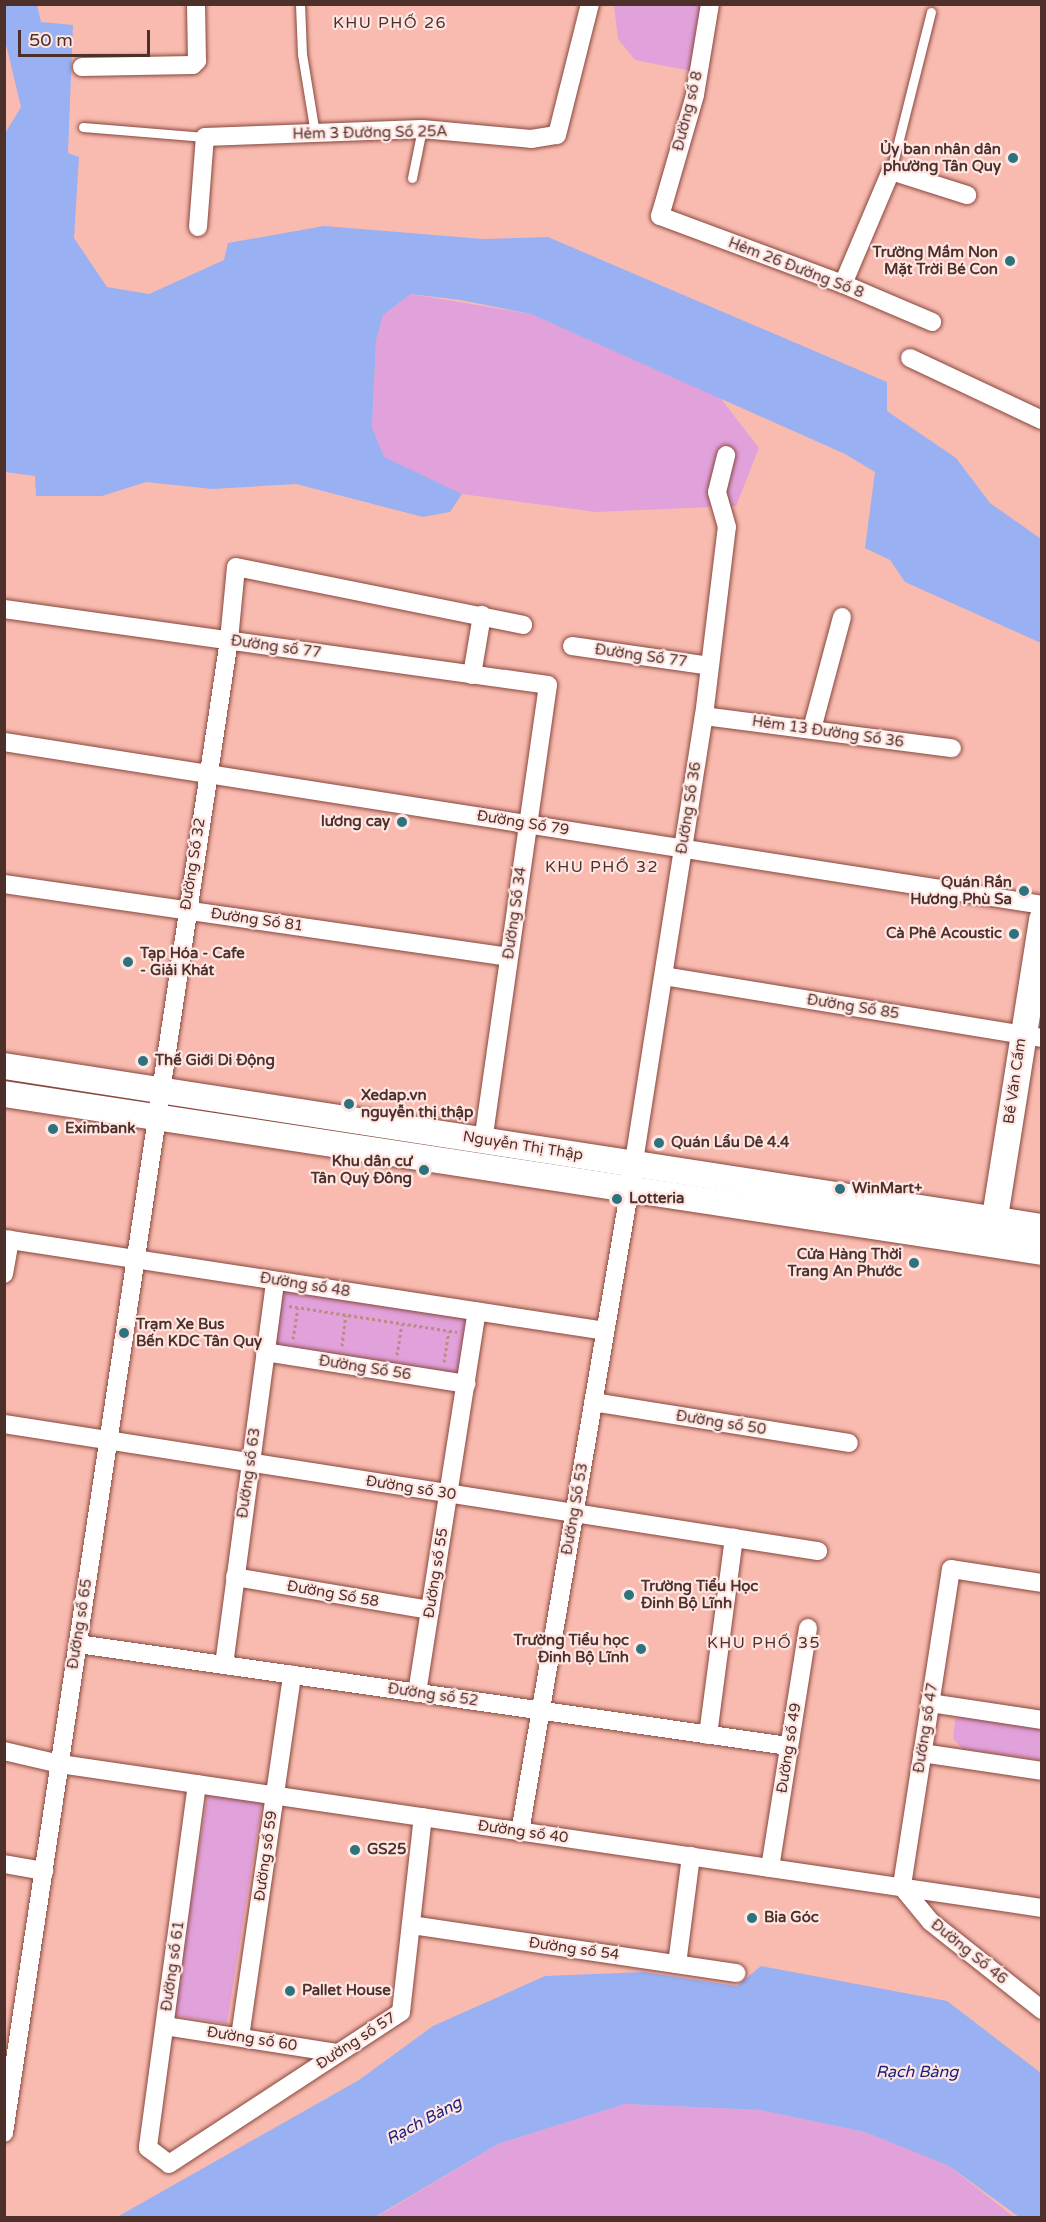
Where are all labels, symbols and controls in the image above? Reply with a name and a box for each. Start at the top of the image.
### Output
district label: KHU PHỐ 26 [333,13,447,33]
scale bar [21,18,153,56]
text: 50 m [29,29,73,51]
street label: Đường số 8 [669,69,707,153]
street label: Hẻm 3 Đường Số 25A [292,123,448,143]
place label: Ủy ban nhân dân phường Tân Quy [880,140,1001,175]
marker: Ủy ban nhân dân phường Tân Quy [1006,151,1020,165]
street label: Hẻm 26 Đường Số 8 [726,234,866,302]
place label: Trường Mầm Non Mặt Trời Bé Con [872,243,998,278]
marker: Trường Mầm Non Mặt Trời Bé Con [1003,254,1017,268]
street label: Đường số 77 [230,632,322,662]
street label: Đường Số 77 [594,641,688,671]
street label: Hẻm 13 Đường Số 36 [751,712,905,752]
street label: Đường Số 36 [673,761,705,855]
street label: Đường Số 79 [476,807,570,839]
place label: lương cay [321,813,390,831]
marker: lương cay [395,815,409,829]
street label: Đường Số 32 [177,817,209,911]
district label: KHU PHỐ 32 [545,857,659,877]
street label: Đường Số 34 [500,866,530,960]
place label: Quán Rắn Hương Phù Sa [910,873,1012,908]
marker: Quán Rắn Hương Phù Sa [1017,884,1031,898]
street label: Đường Số 81 [210,905,304,935]
place label: Cà Phê Acoustic [886,925,1002,943]
marker: Cà Phê Acoustic [1007,927,1021,941]
place label: Tạp Hóa - Cafe - Giải Khát [140,944,245,979]
marker: Tạp Hóa - Cafe - Giải Khát [121,955,135,969]
street label: Đường Số 85 [806,991,900,1023]
street label: Bế Văn Cấm [1000,1037,1030,1125]
place label: Thế Giới Di Động [155,1052,275,1070]
marker: Thế Giới Di Động [136,1054,150,1068]
place label: Xedap.vn nguyễn thị thập [361,1086,473,1121]
marker: Xedap.vn nguyễn thị thập [342,1097,356,1111]
place label: Eximbank [65,1120,135,1138]
marker: Eximbank [46,1122,60,1136]
street label: Nguyễn Thị Thập [461,1128,585,1164]
place label: Quán Lẩu Dê 4.4 [671,1134,790,1152]
marker: Quán Lẩu Dê 4.4 [652,1136,666,1150]
place label: Khu dân cư Tân Quý Đông [311,1152,412,1187]
marker: Khu dân cư Tân Quý Đông [417,1163,431,1177]
place label: WinMart+ [852,1180,922,1198]
marker: WinMart+ [833,1182,847,1196]
place label: Lotteria [629,1190,684,1208]
marker: Lotteria [610,1192,624,1206]
place label: Cửa Hàng Thời Trang An Phước [787,1245,902,1280]
marker: Cửa Hàng Thời Trang An Phước [907,1256,921,1270]
street label: Đường số 48 [259,1269,351,1301]
place label: Trạm Xe Bus Bến KDC Tân Quy [136,1315,262,1350]
marker: Trạm Xe Bus Bến KDC Tân Quy [117,1326,131,1340]
street label: Đường Số 56 [318,1352,412,1384]
street label: Đường số 50 [675,1407,767,1439]
street label: Đường số 63 [234,1427,264,1519]
street label: Đường Số 53 [558,1462,592,1556]
street label: Đường số 30 [365,1472,457,1504]
street label: Đường số 55 [420,1527,452,1619]
street label: Đường Số 58 [286,1577,380,1611]
place label: Trường Tiểu Học Đinh Bộ Lĩnh [641,1577,758,1612]
street label: Đường số 65 [64,1578,96,1670]
marker: Trường Tiểu Học Đinh Bộ Lĩnh [622,1588,636,1602]
place label: Trường Tiểu học Đinh Bộ Lĩnh [514,1631,629,1666]
district label: KHU PHỐ 35 [707,1633,821,1653]
marker: Trường Tiểu học Đinh Bộ Lĩnh [634,1642,648,1656]
street label: Đường số 52 [387,1680,479,1710]
street label: Đường số 47 [910,1682,942,1774]
street label: Đường số 49 [773,1702,805,1794]
street label: Đường số 59 [251,1810,281,1902]
street label: Đường số 40 [477,1817,569,1847]
place label: GS25 [367,1841,406,1859]
marker: GS25 [348,1843,362,1857]
place label: Bia Góc [764,1909,819,1927]
marker: Bia Góc [745,1911,759,1925]
street label: Đường Số 46 [927,1916,1011,1988]
street label: Đường số 61 [158,1920,188,2012]
street label: Đường số 54 [528,1934,620,1964]
place label: Pallet House [302,1982,391,2000]
marker: Pallet House [283,1984,297,1998]
street label: Đường số 57 [313,2009,399,2073]
street label: Đường số 60 [206,2023,298,2055]
water label: Rạch Bàng [876,2062,958,2082]
water label: Rạch Bàng [383,2093,465,2149]

